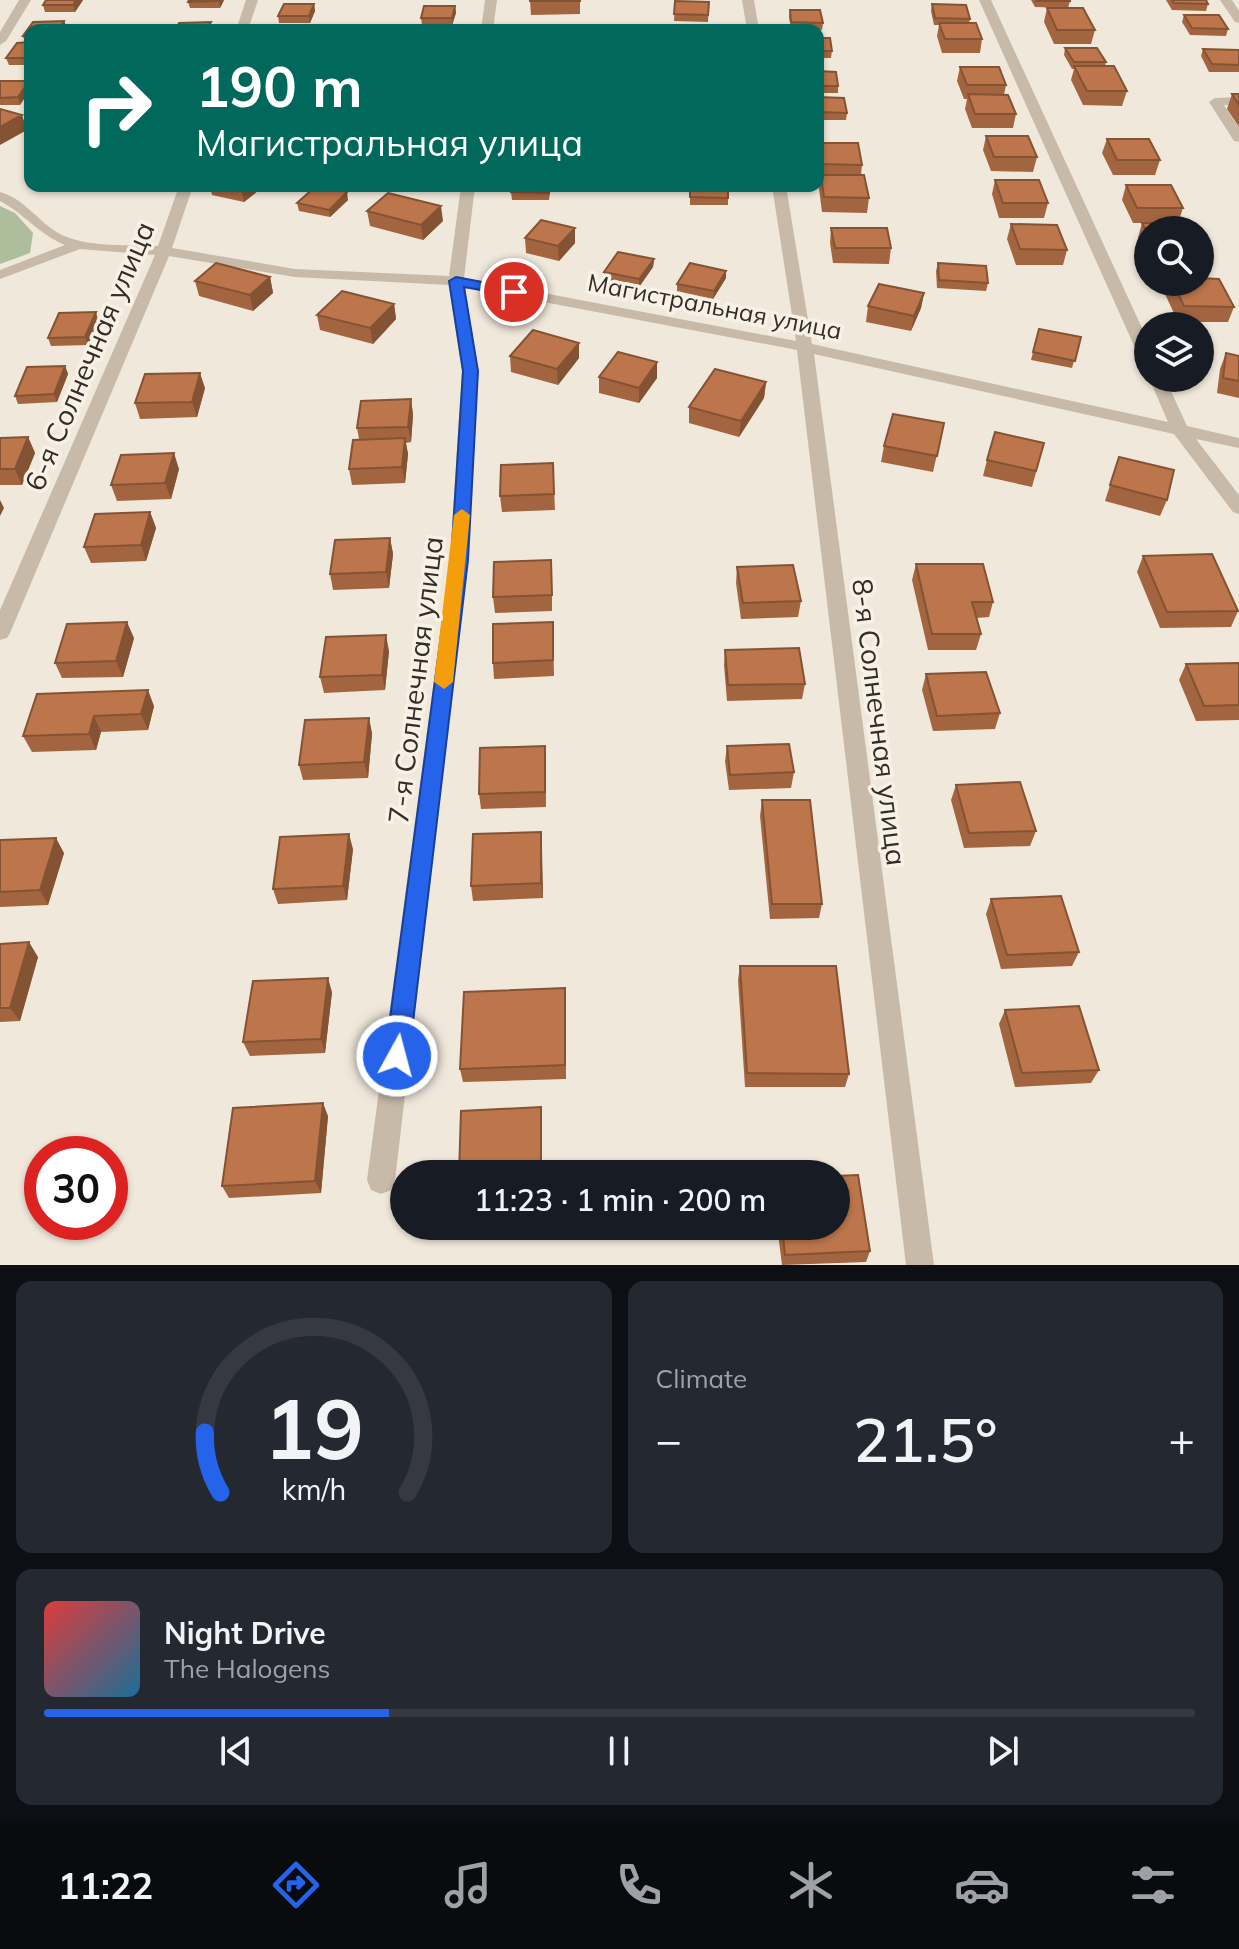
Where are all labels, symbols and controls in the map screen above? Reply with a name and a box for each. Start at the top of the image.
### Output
text: 190 m [196,51,363,121]
icon: right [64,56,168,160]
text: Магистральная улица [196,120,583,165]
street label: 6-я Солнечная улица [16,216,162,496]
map controls [1134,216,1214,392]
button: search [1134,216,1214,296]
pin [480,258,548,326]
street label: Магистральная улица [585,267,845,345]
icon: arrive [492,270,536,314]
button: layers [1134,312,1214,392]
street label: 7-я Солнечная улица [380,534,450,826]
street label: 8-я Солнечная улица [845,576,915,868]
position arrow [355,1014,439,1098]
speed limit sign: 30 [24,1136,128,1240]
text: 11:23 · 1 min · 200 m [474,1181,766,1219]
text: Climate [656,1362,747,1395]
text: 19 [264,1375,364,1480]
text: 21.5° [853,1402,998,1477]
text: − [656,1412,682,1467]
text: + [1169,1412,1195,1467]
text: km/h [281,1471,346,1507]
text: Night Drive [164,1614,326,1652]
text: The Halogens [164,1652,330,1685]
icon: previous [214,1729,258,1773]
icon: pause [597,1729,641,1773]
icon: next [981,1729,1025,1773]
icon: directions [268,1857,324,1913]
icon: music [440,1857,496,1913]
icon: phone [611,1857,667,1913]
icon: climate [783,1857,839,1913]
icon: car [954,1857,1010,1913]
icon: filters [1125,1857,1181,1913]
text: 11:22 [58,1863,153,1908]

